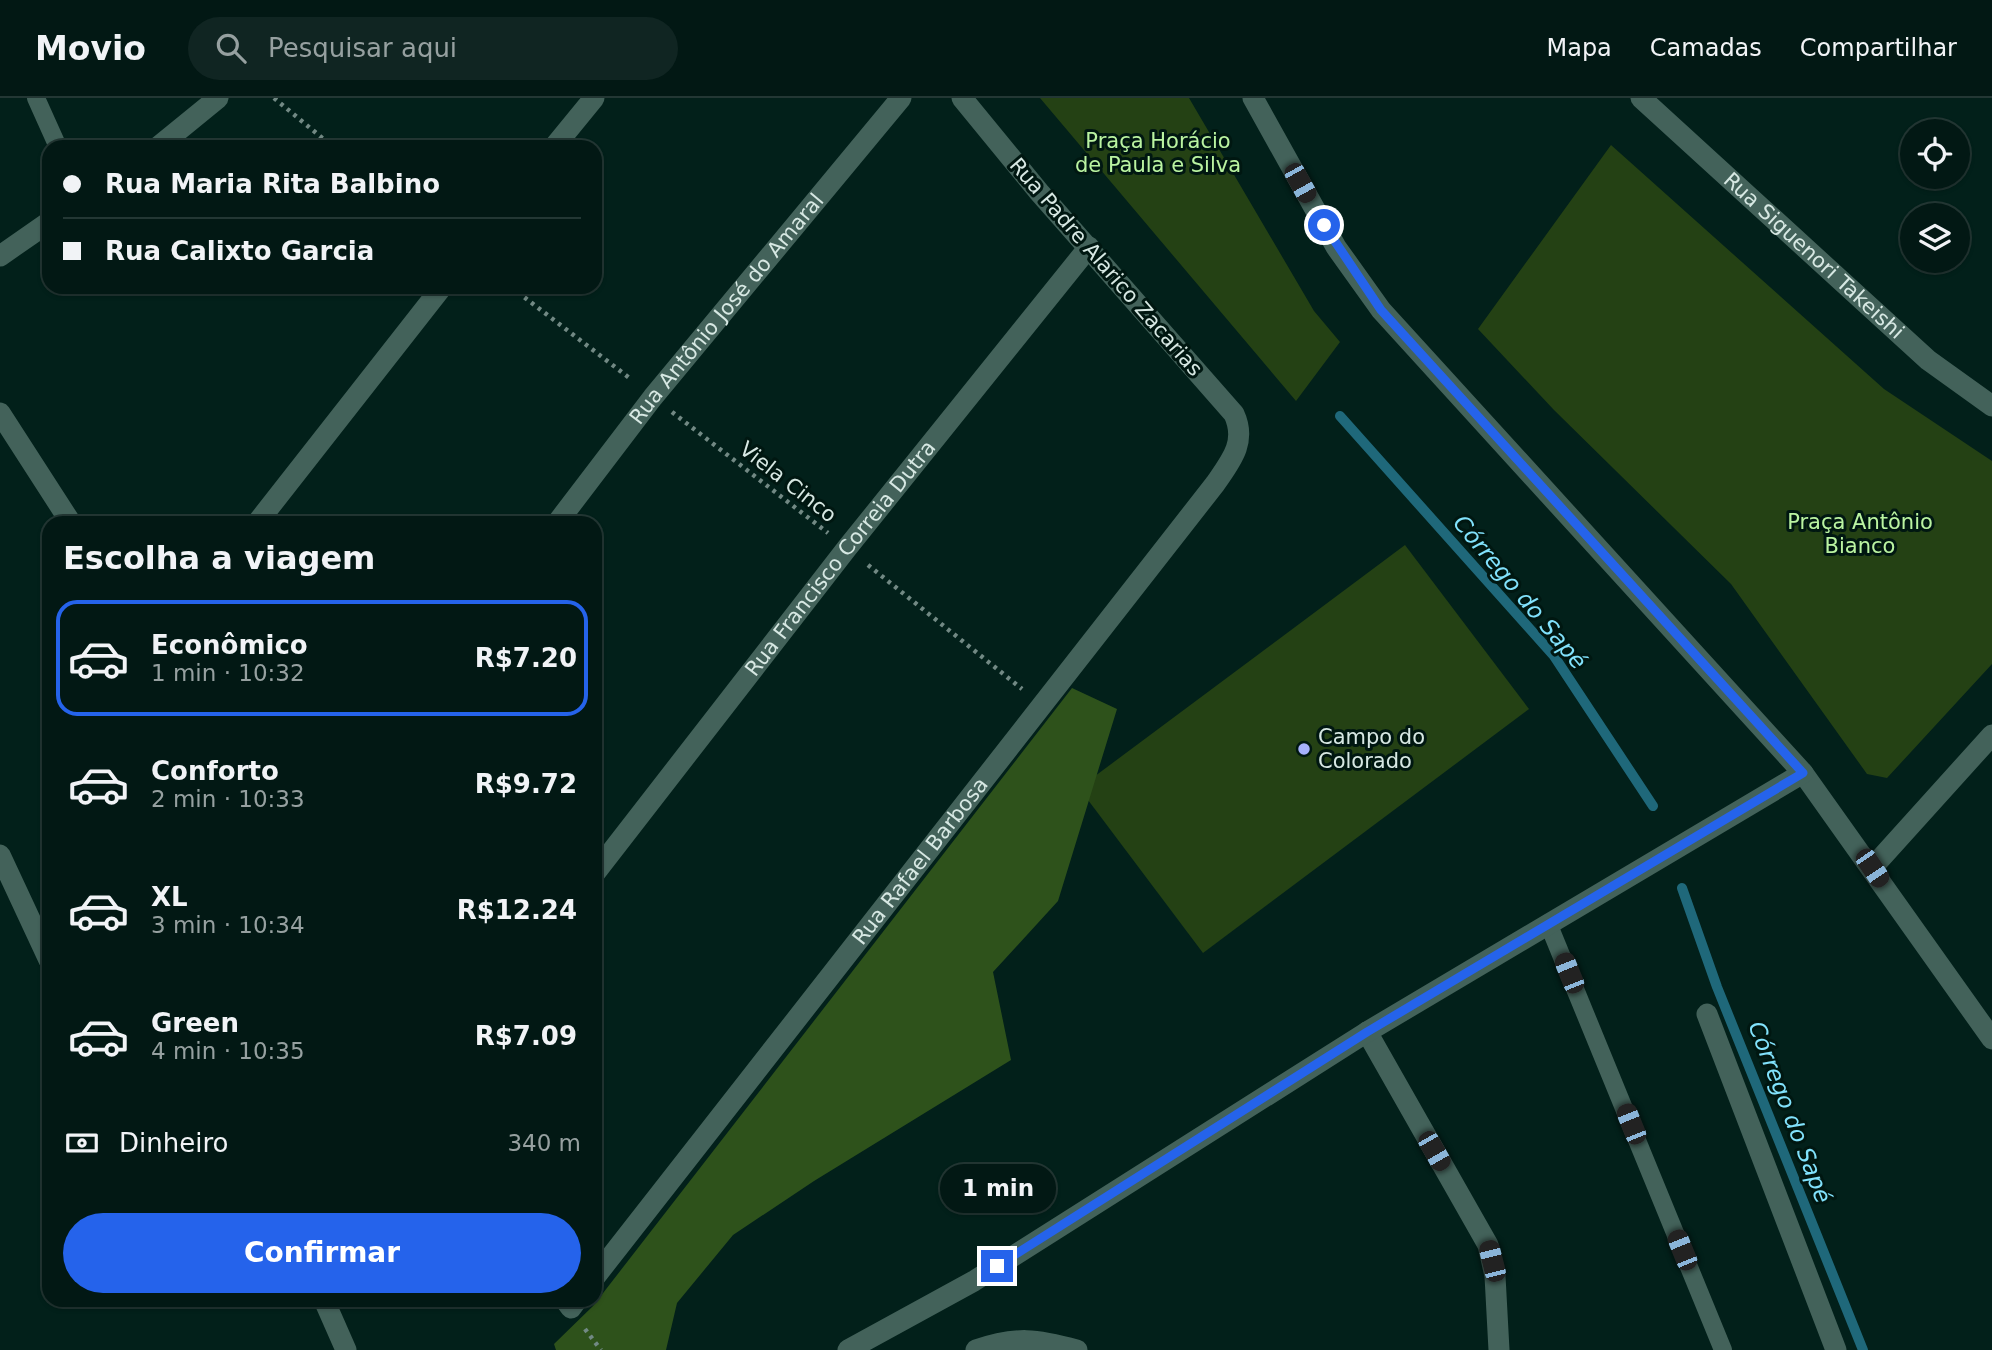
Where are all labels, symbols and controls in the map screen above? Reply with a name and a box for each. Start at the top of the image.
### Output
search box [188,17,678,80]
text: Movio [35,29,146,68]
icon: search [212,29,250,67]
text: Pesquisar aqui [268,33,457,63]
text: Mapa [1546,34,1612,62]
text: Camadas [1650,34,1762,62]
text: Compartilhar [1800,34,1957,62]
map controls [1900,119,1970,273]
button: locate [1900,119,1970,189]
park label: Praça Horácio de Paula e Silva [1075,129,1241,177]
street label: Rua Padre Alarico Zacarias [1005,153,1207,381]
car [1281,160,1320,206]
street label: Rua Siguenori Takeishi [1719,168,1909,344]
text: Rua Maria Rita Balbino [105,169,440,199]
street label: Rua Antônio José do Amaral [625,189,828,429]
button: layers [1900,203,1970,273]
route start [1308,209,1340,241]
text: Rua Calixto Garcia [105,236,374,266]
street label: Rua Francisco Correia Dutra [740,436,940,681]
street label: Viela Cinco [735,437,841,527]
water label: Córrego do Sapé [1448,510,1592,674]
park label: Praça Antônio Bianco [1787,510,1933,558]
text: Escolha a viagem [63,539,375,577]
icon: car [67,627,130,690]
text: Econômico [151,630,308,660]
text: R$7.20 [475,643,577,673]
text: 1 min · 10:32 [151,660,305,686]
place label: Campo do Colorado [1318,725,1425,773]
marker: Campo do Colorado [1296,741,1312,757]
icon: car [67,753,130,816]
text: Conforto [151,756,279,786]
text: R$9.72 [475,769,577,799]
street label: Rua Rafael Barbosa [848,773,993,949]
text: 2 min · 10:33 [151,786,305,812]
car [1852,845,1893,891]
icon: car [67,879,130,942]
text: XL [151,882,188,912]
text: R$12.24 [457,895,577,925]
text: 3 min · 10:34 [151,912,305,938]
car [1552,950,1587,996]
icon: car [67,1005,130,1068]
text: Green [151,1008,239,1038]
water label: Córrego do Sapé [1743,1017,1837,1207]
text: R$7.09 [475,1021,577,1051]
text: 4 min · 10:35 [151,1038,305,1064]
car [1614,1101,1649,1147]
icon: cash [63,1124,101,1162]
text: Dinheiro [119,1128,228,1158]
car [1415,1128,1454,1174]
text: 340 m [507,1130,581,1156]
callout: 1 min [939,1164,1055,1214]
text: 1 min [962,1175,1034,1201]
button: Confirmar [63,1213,581,1293]
car [1665,1227,1700,1273]
car [1477,1238,1508,1284]
route end [981,1250,1013,1282]

